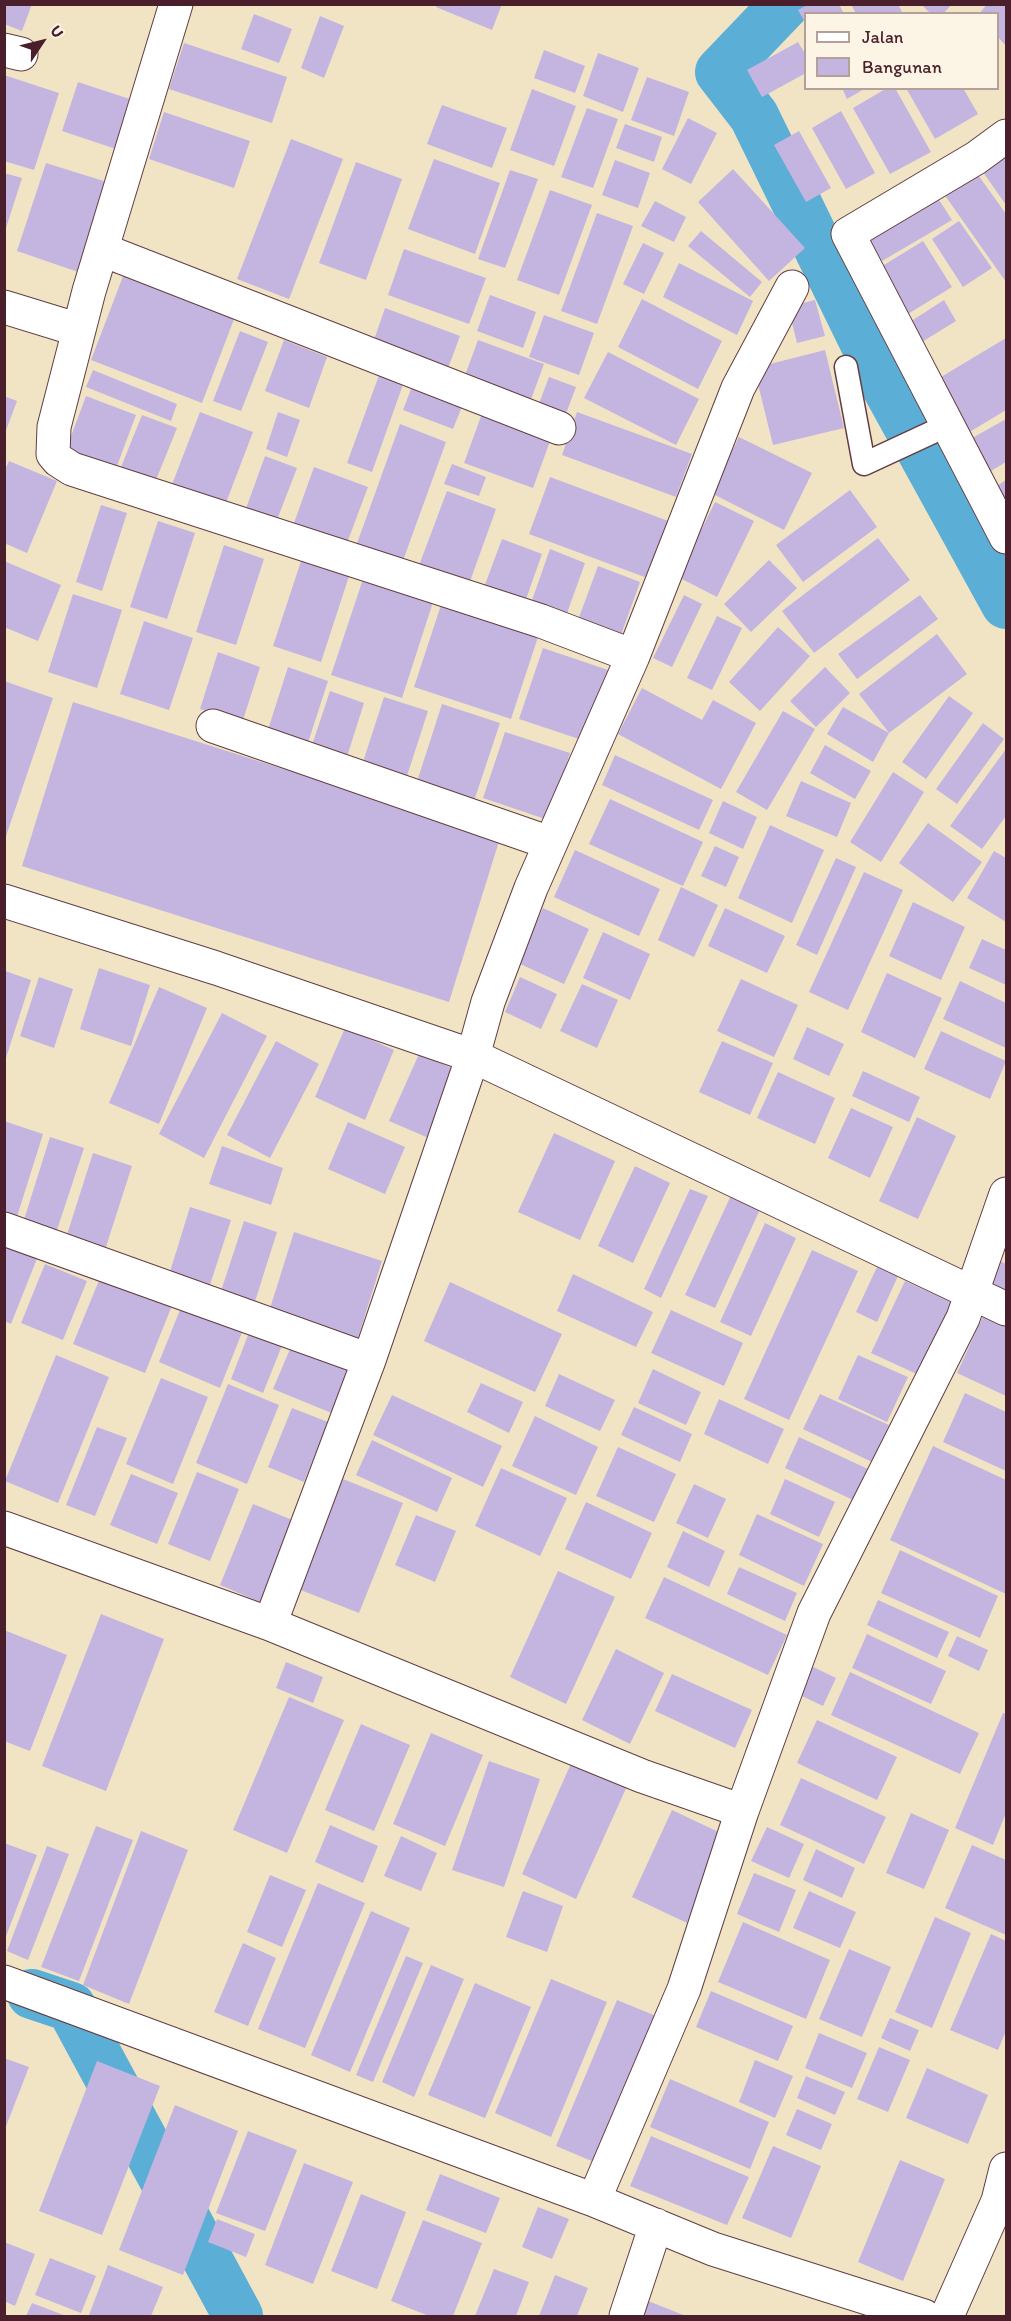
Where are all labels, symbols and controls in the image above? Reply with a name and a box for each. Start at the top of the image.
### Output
north arrow [12,12,72,72]
legend [804,12,999,90]
text: U [46,22,68,41]
text: Jalan [862,26,903,48]
text: Bangunan [862,56,942,78]

